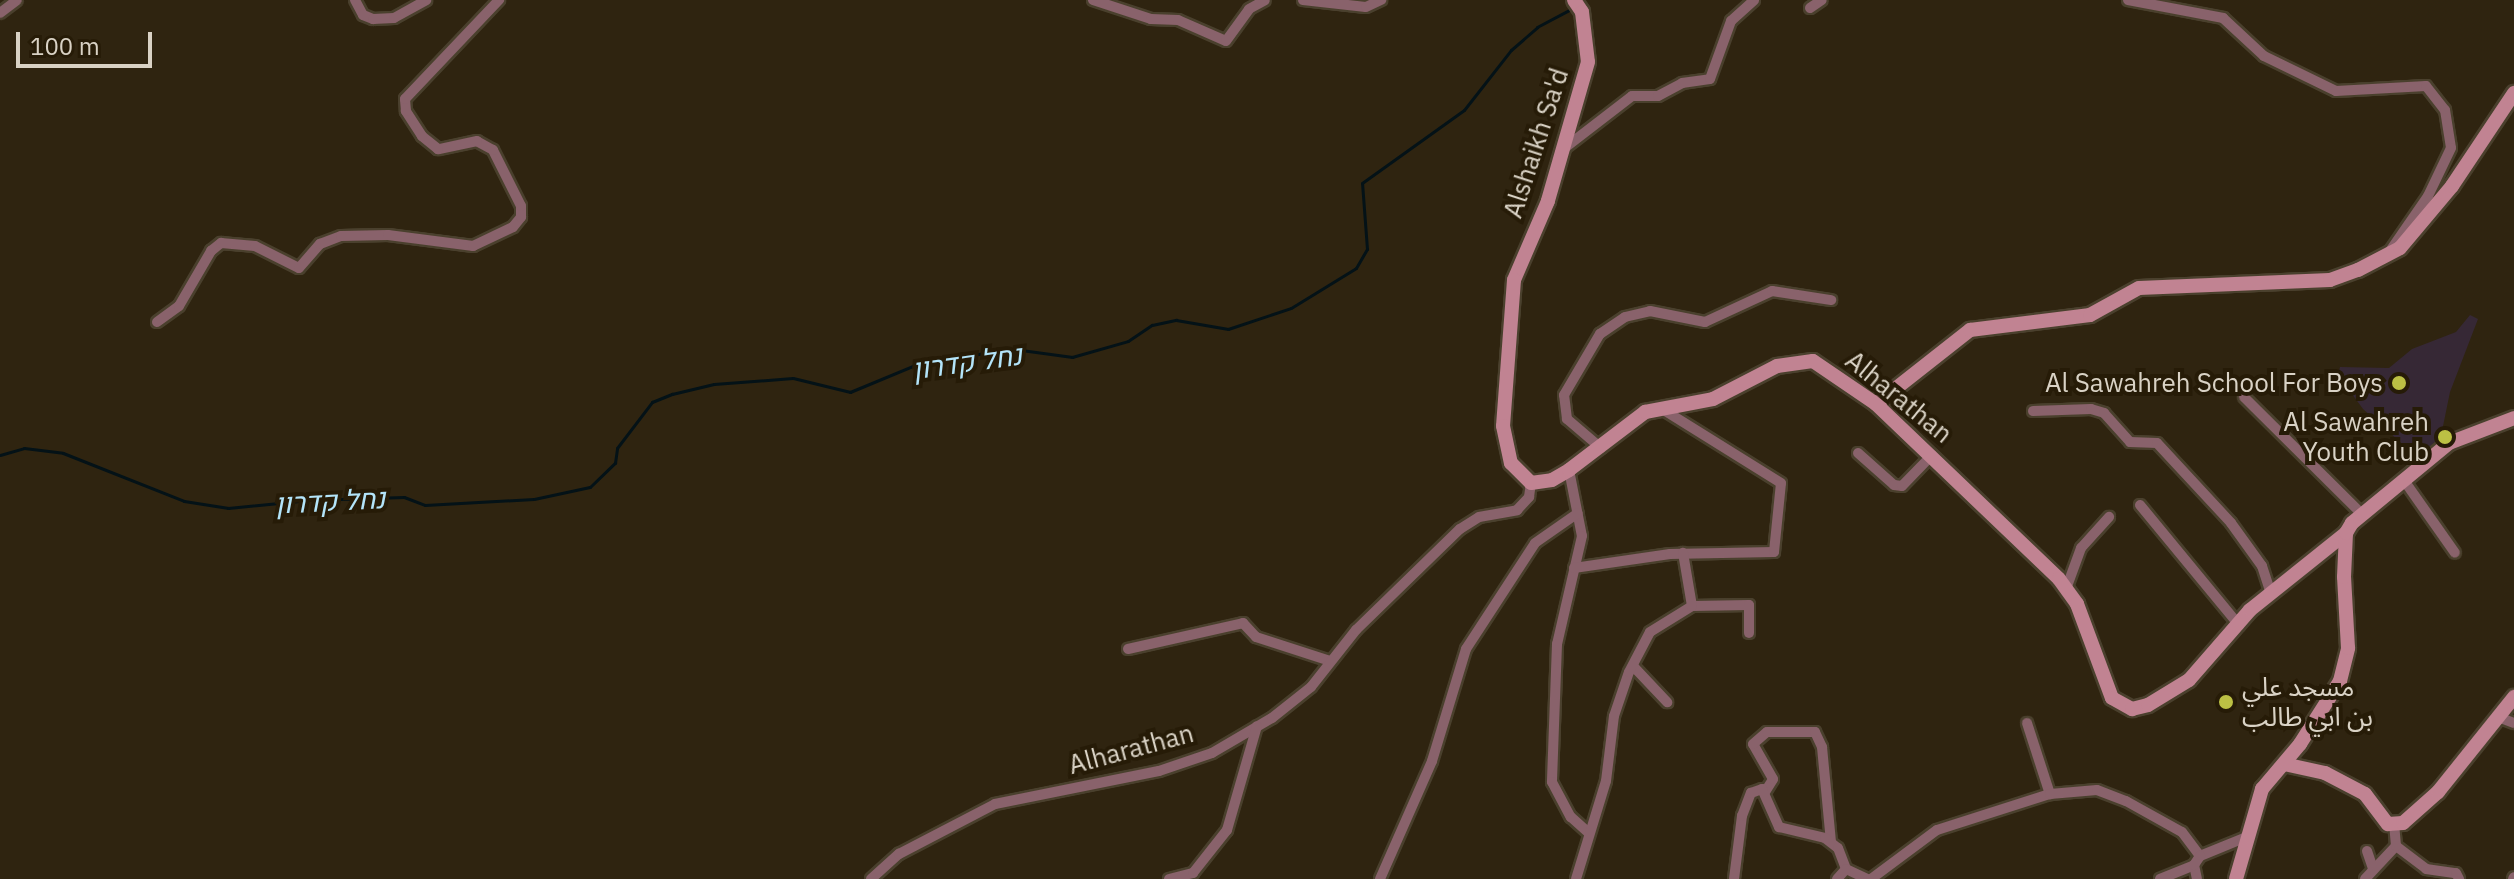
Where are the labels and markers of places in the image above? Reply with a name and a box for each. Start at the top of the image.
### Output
place label: Al Sawahreh School For Boys [2045,367,2383,399]
marker: Al Sawahreh School For Boys [2390,374,2408,392]
place label: Al Sawahreh Youth Club [2283,406,2429,468]
marker: Al Sawahreh Youth Club [2436,428,2454,446]
place label: مسجد علي بن ابي طالب [2242,671,2373,732]
marker: مسجد علي بن ابي طالب [2217,693,2235,711]

